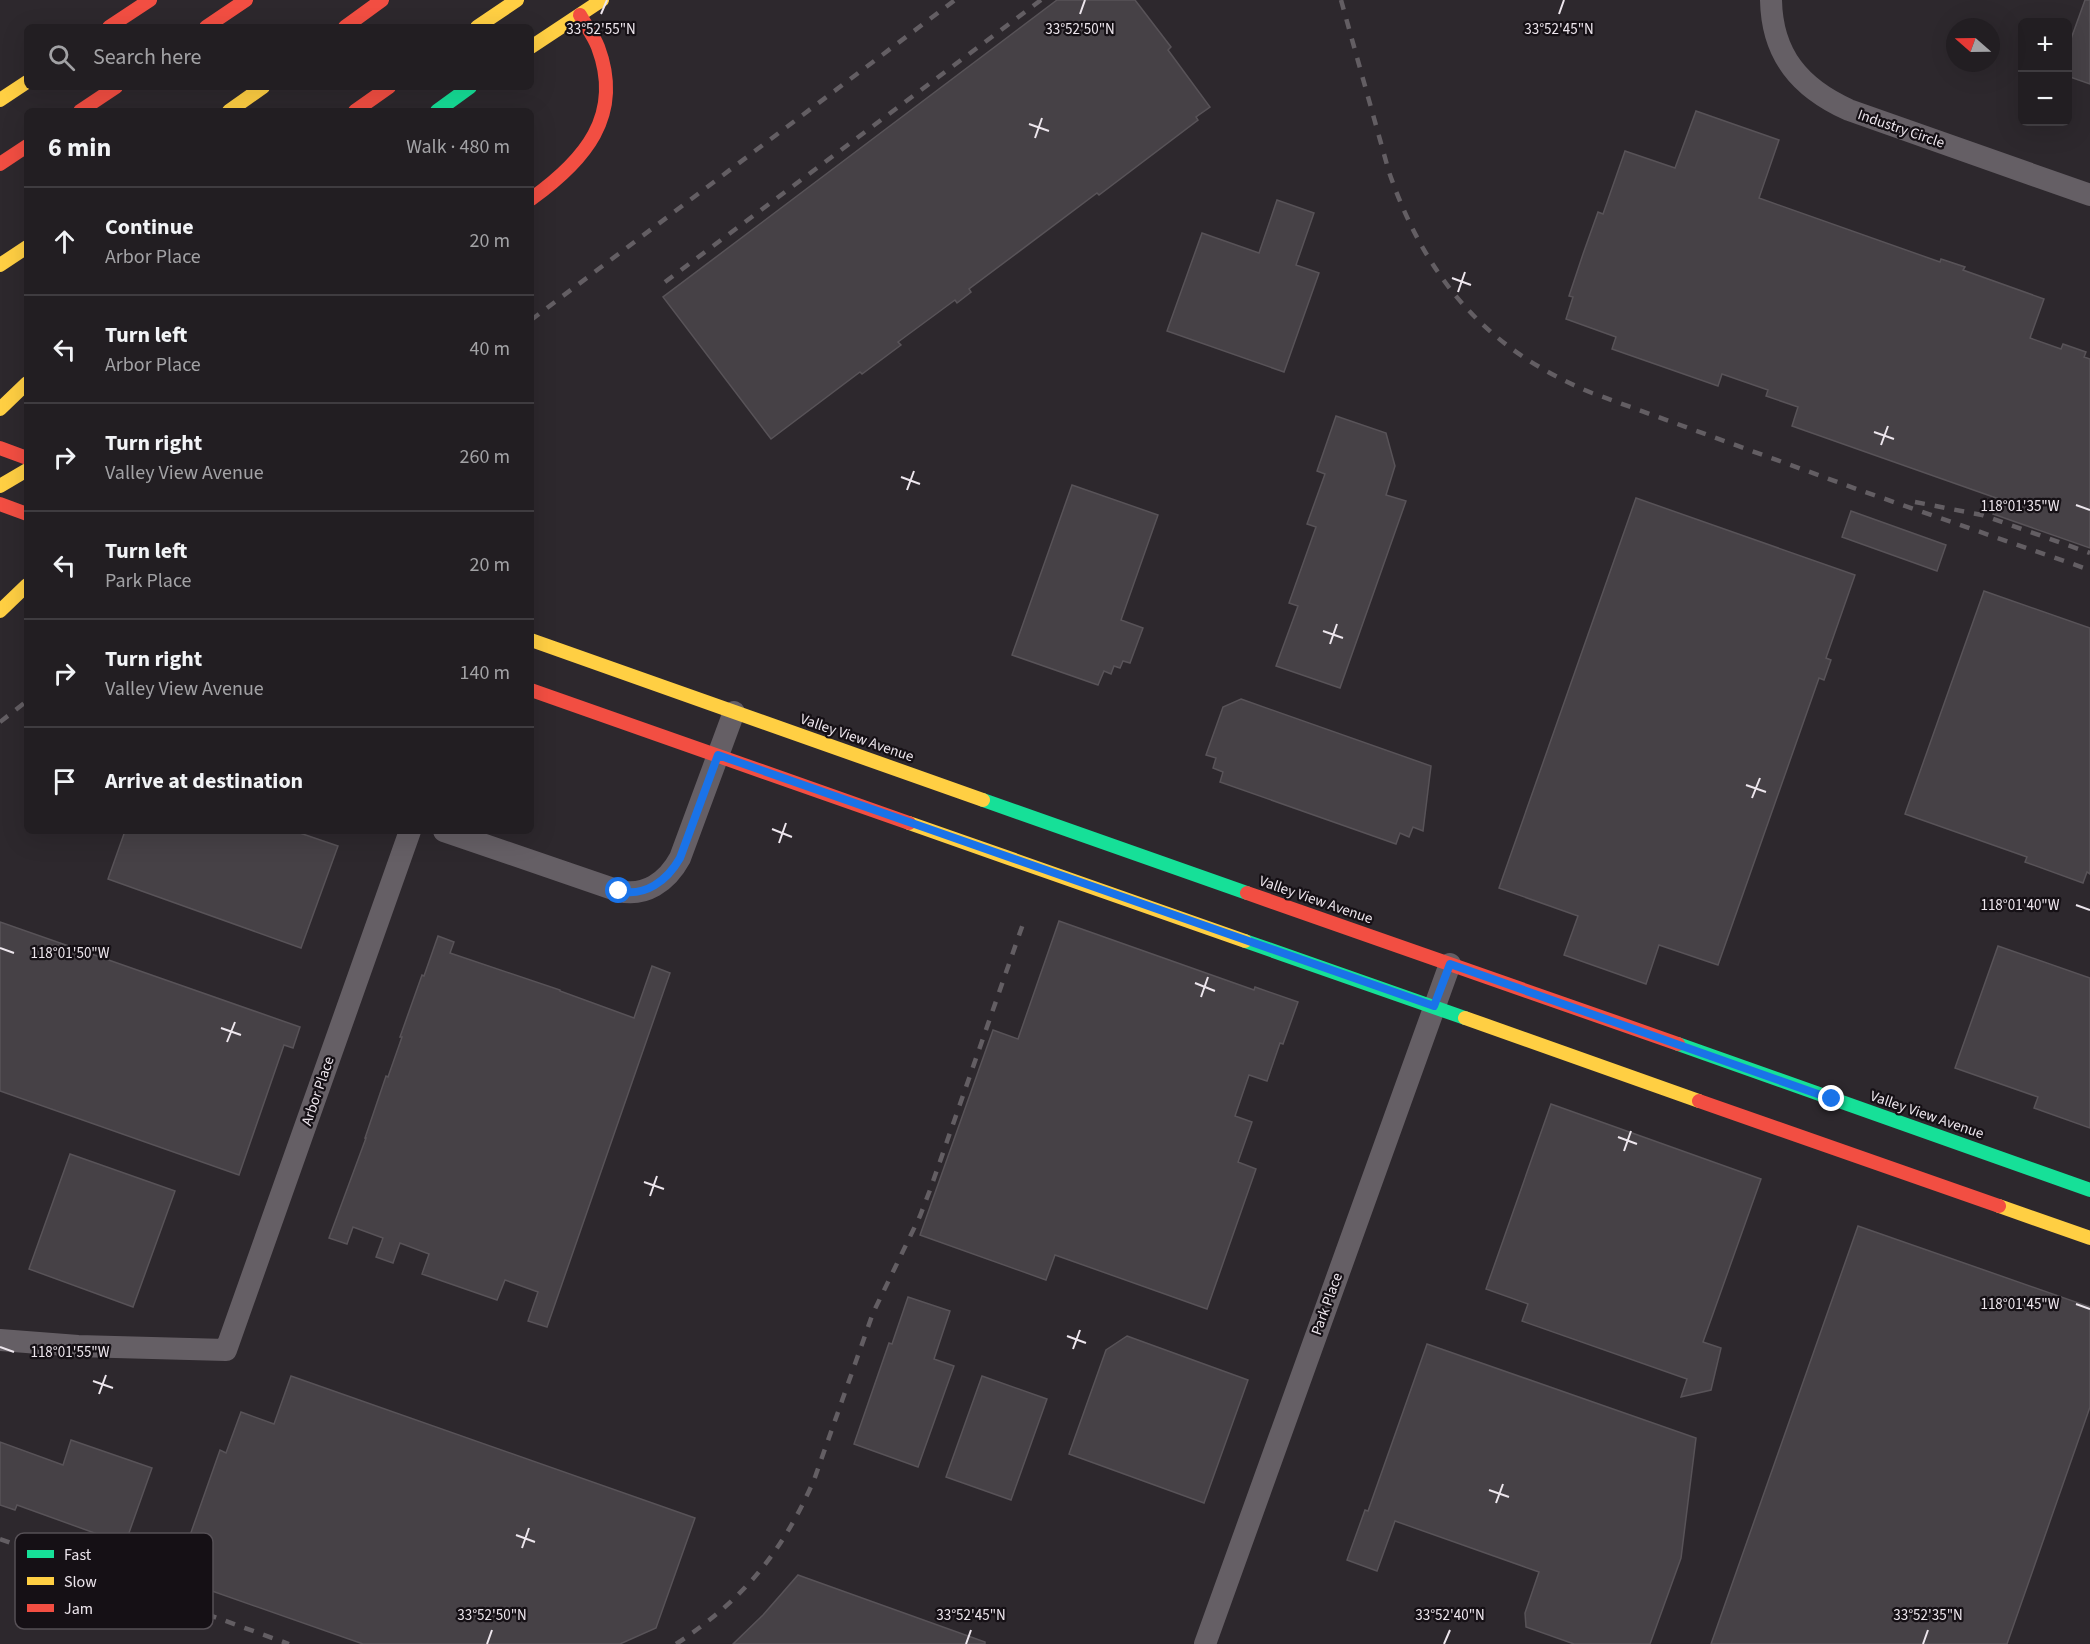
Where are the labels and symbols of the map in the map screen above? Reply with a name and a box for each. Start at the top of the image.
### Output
north arrow [1946,18,2000,72]
text: 33°52'55"N [566,19,636,40]
text: 33°52'50"N [1045,19,1115,40]
text: 33°52'45"N [1524,19,1594,40]
street label: Industry Circle [1855,104,1947,154]
text: 118°01'35"W [1980,496,2060,517]
street label: Valley View Avenue [797,709,917,767]
street label: Valley View Avenue [1256,871,1376,929]
route start [605,877,631,903]
text: 118°01'40"W [1980,895,2060,916]
text: 118°01'50"W [30,943,110,964]
street label: Arbor Place [296,1054,340,1128]
route end [1818,1085,1844,1111]
street label: Valley View Avenue [1867,1086,1987,1144]
street label: Park Place [1306,1270,1348,1338]
text: 118°01'45"W [1980,1294,2060,1315]
text: 118°01'55"W [30,1342,110,1363]
legend [15,1533,213,1629]
text: Fast [64,1544,92,1566]
text: Slow [64,1571,97,1593]
text: Jam [64,1598,93,1620]
text: 33°52'50"N [457,1605,527,1626]
text: 33°52'45"N [936,1605,1006,1626]
text: 33°52'40"N [1415,1605,1485,1626]
text: 33°52'35"N [1893,1605,1963,1626]

